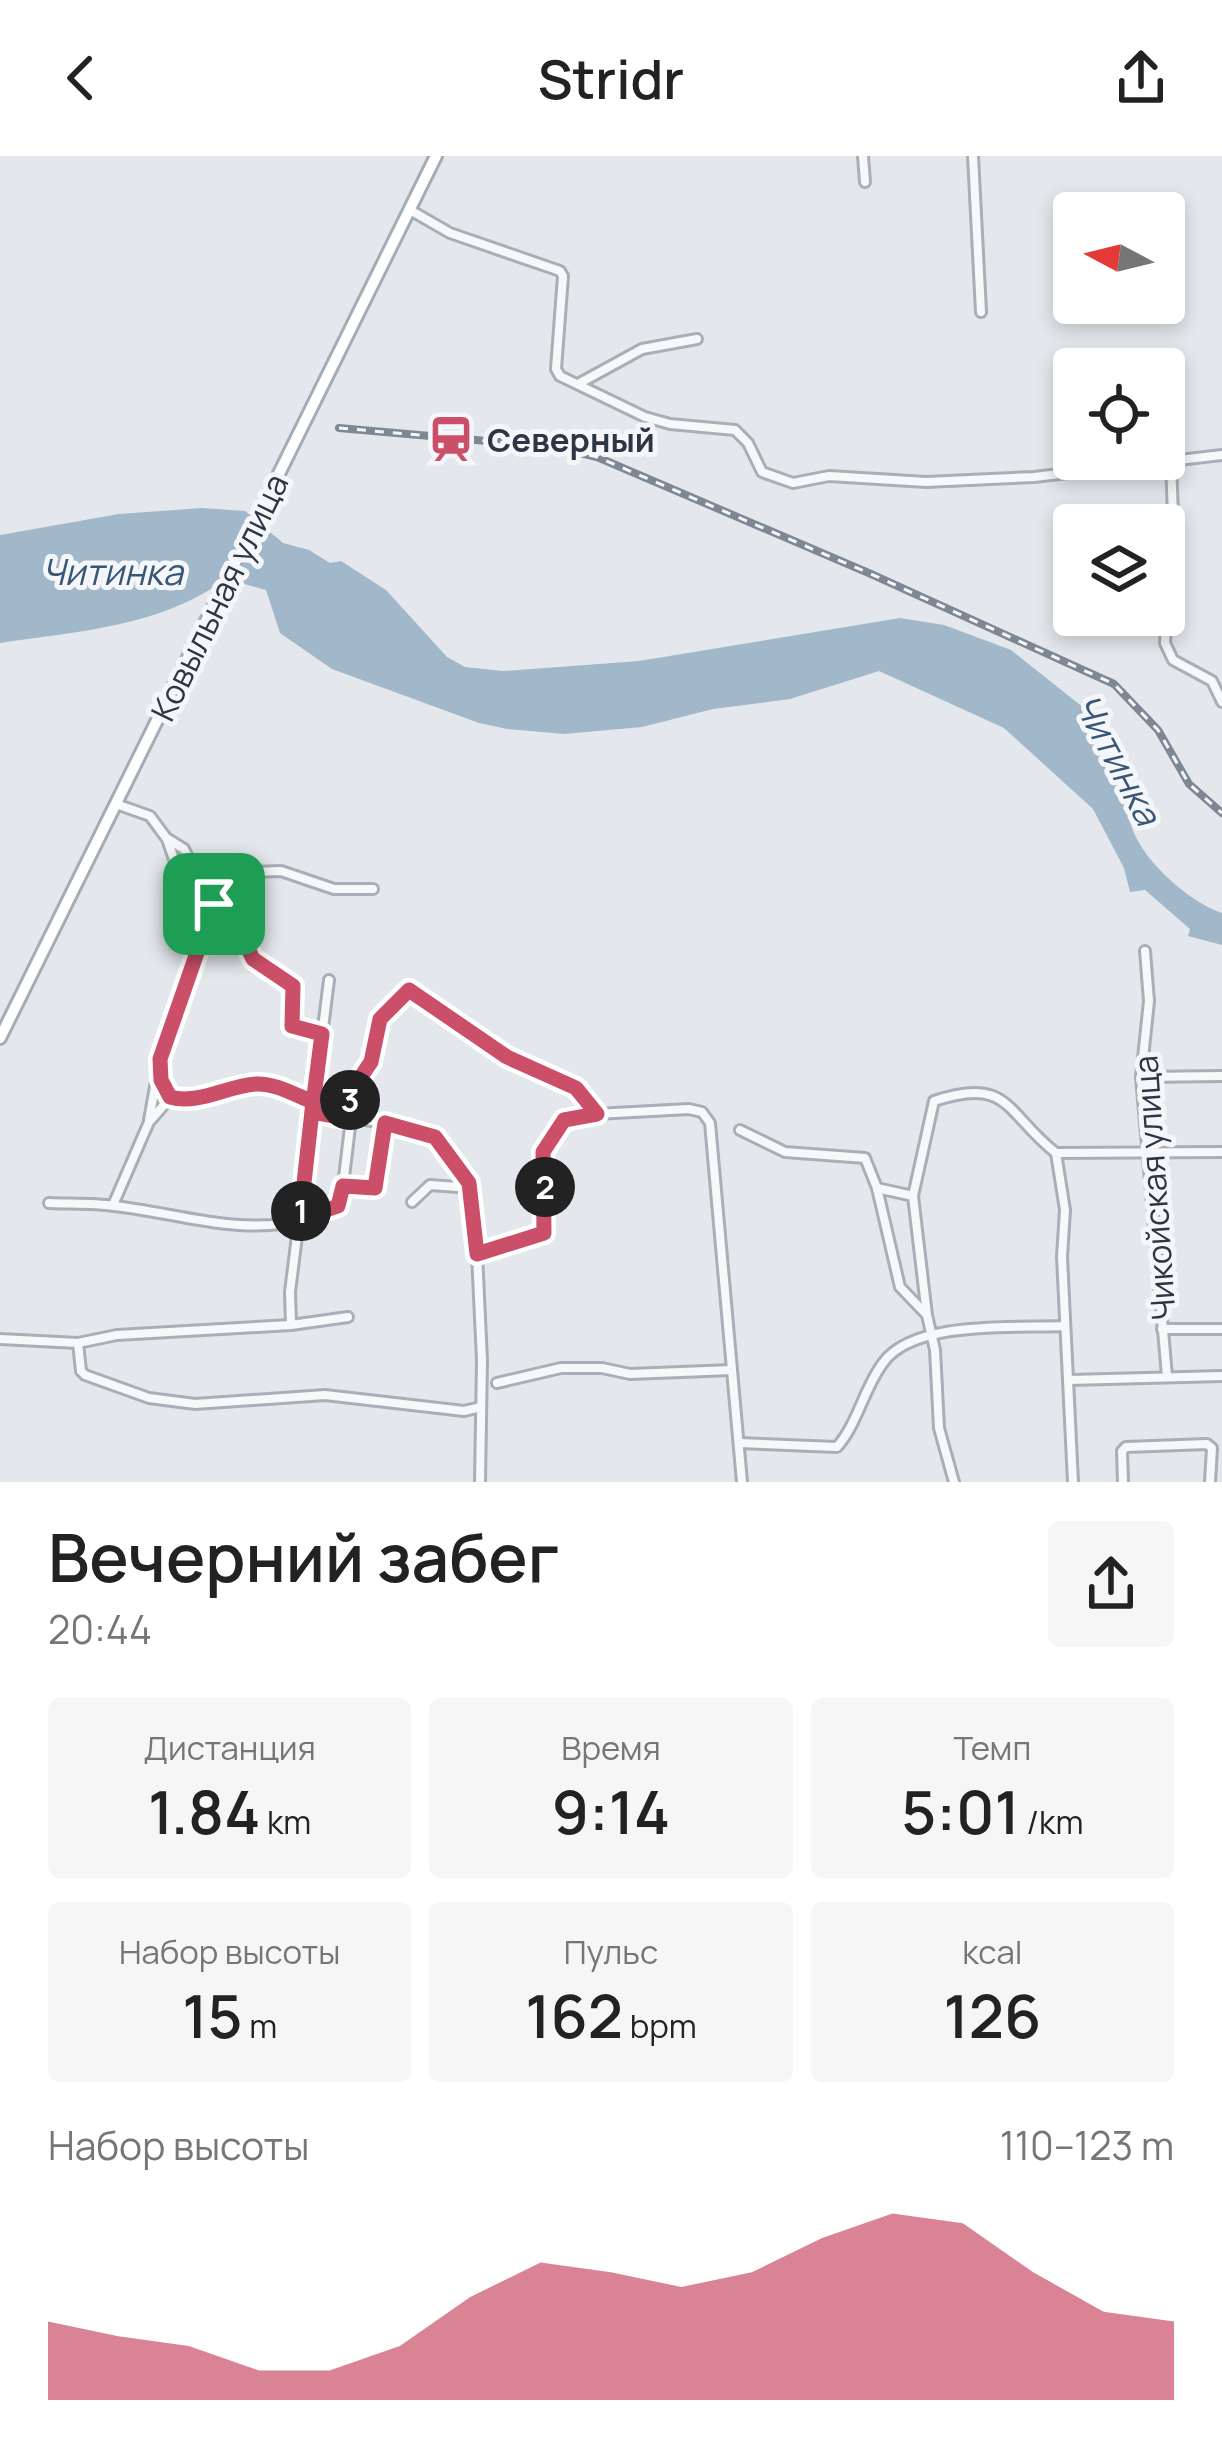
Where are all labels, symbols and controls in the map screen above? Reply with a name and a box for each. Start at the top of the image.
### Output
text: Stridr [538,41,684,115]
icon: back [48,45,114,111]
icon: share [1108,45,1174,111]
north arrow [1053,192,1185,324]
map controls [1053,192,1185,636]
button: locate [1053,348,1185,480]
station icon: Северный [426,414,476,464]
place label: Северный [487,417,655,462]
street label: Ковыльная улица [140,466,298,728]
button: layers [1053,504,1185,636]
water label: Читинка [41,547,185,596]
water label: Читинка [1063,685,1174,835]
pin [163,853,265,955]
icon: arrive [181,871,247,937]
street label: Чикойская улица [1122,1054,1186,1322]
pin: 3 [320,1070,380,1130]
text: 3 [340,1077,360,1122]
pin: 2 [515,1157,575,1217]
text: 2 [535,1164,555,1209]
pin: 1 [271,1181,331,1241]
text: 1 [294,1188,308,1233]
text: Вечерний забег [48,1512,559,1602]
button: share [1048,1521,1174,1647]
text: 20:44 [48,1602,152,1656]
text: Дистанция [144,1725,316,1770]
text: Время [561,1725,661,1770]
text: Темп [953,1725,1031,1770]
text: 1.84 [148,1770,260,1852]
text: 9:14 [552,1770,670,1852]
text: 5:01 [901,1770,1020,1852]
text: km [260,1799,311,1844]
text: /km [1020,1799,1083,1844]
text: Набор высоты [119,1929,340,1974]
text: Пульс [564,1929,658,1974]
text: kcal [962,1929,1022,1974]
text: 15 [182,1974,243,2056]
text: 162 [525,1974,623,2056]
text: 126 [943,1974,1041,2056]
text: m [243,2003,277,2048]
text: bpm [623,2003,697,2048]
text: Набор высоты [48,2118,310,2172]
text: 110–123 m [1000,2118,1174,2172]

